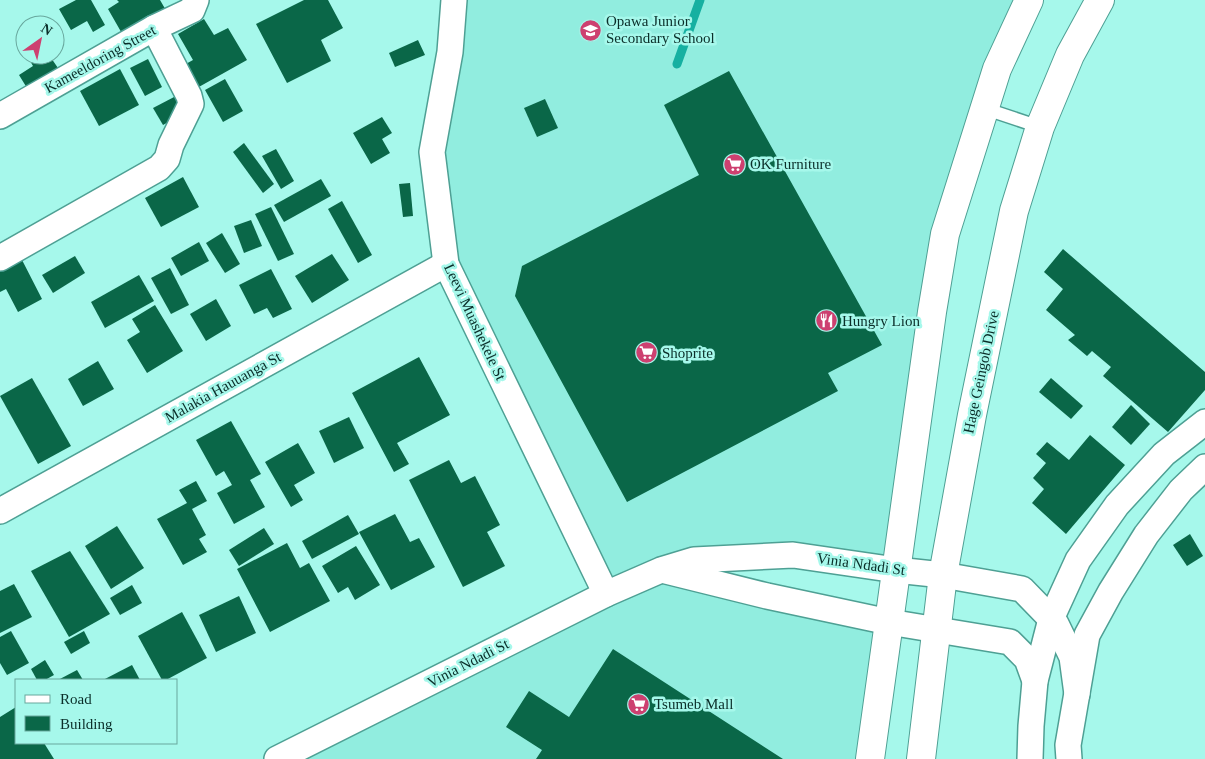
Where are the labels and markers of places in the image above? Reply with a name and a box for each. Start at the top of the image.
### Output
place label: Opawa Junior Secondary School [606,13,715,46]
school or university icon: Opawa Junior Secondary School [578,18,602,42]
supermarket icon: OK Furniture [722,152,746,176]
place label: OK Furniture [750,156,832,172]
restaurant icon: Hungry Lion [814,309,838,333]
place label: Hungry Lion [842,313,920,329]
supermarket icon: Shoprite [634,341,658,365]
place label: Shoprite [662,345,713,361]
supermarket icon: Tsumeb Mall [626,692,650,716]
place label: Tsumeb Mall [654,696,733,712]

